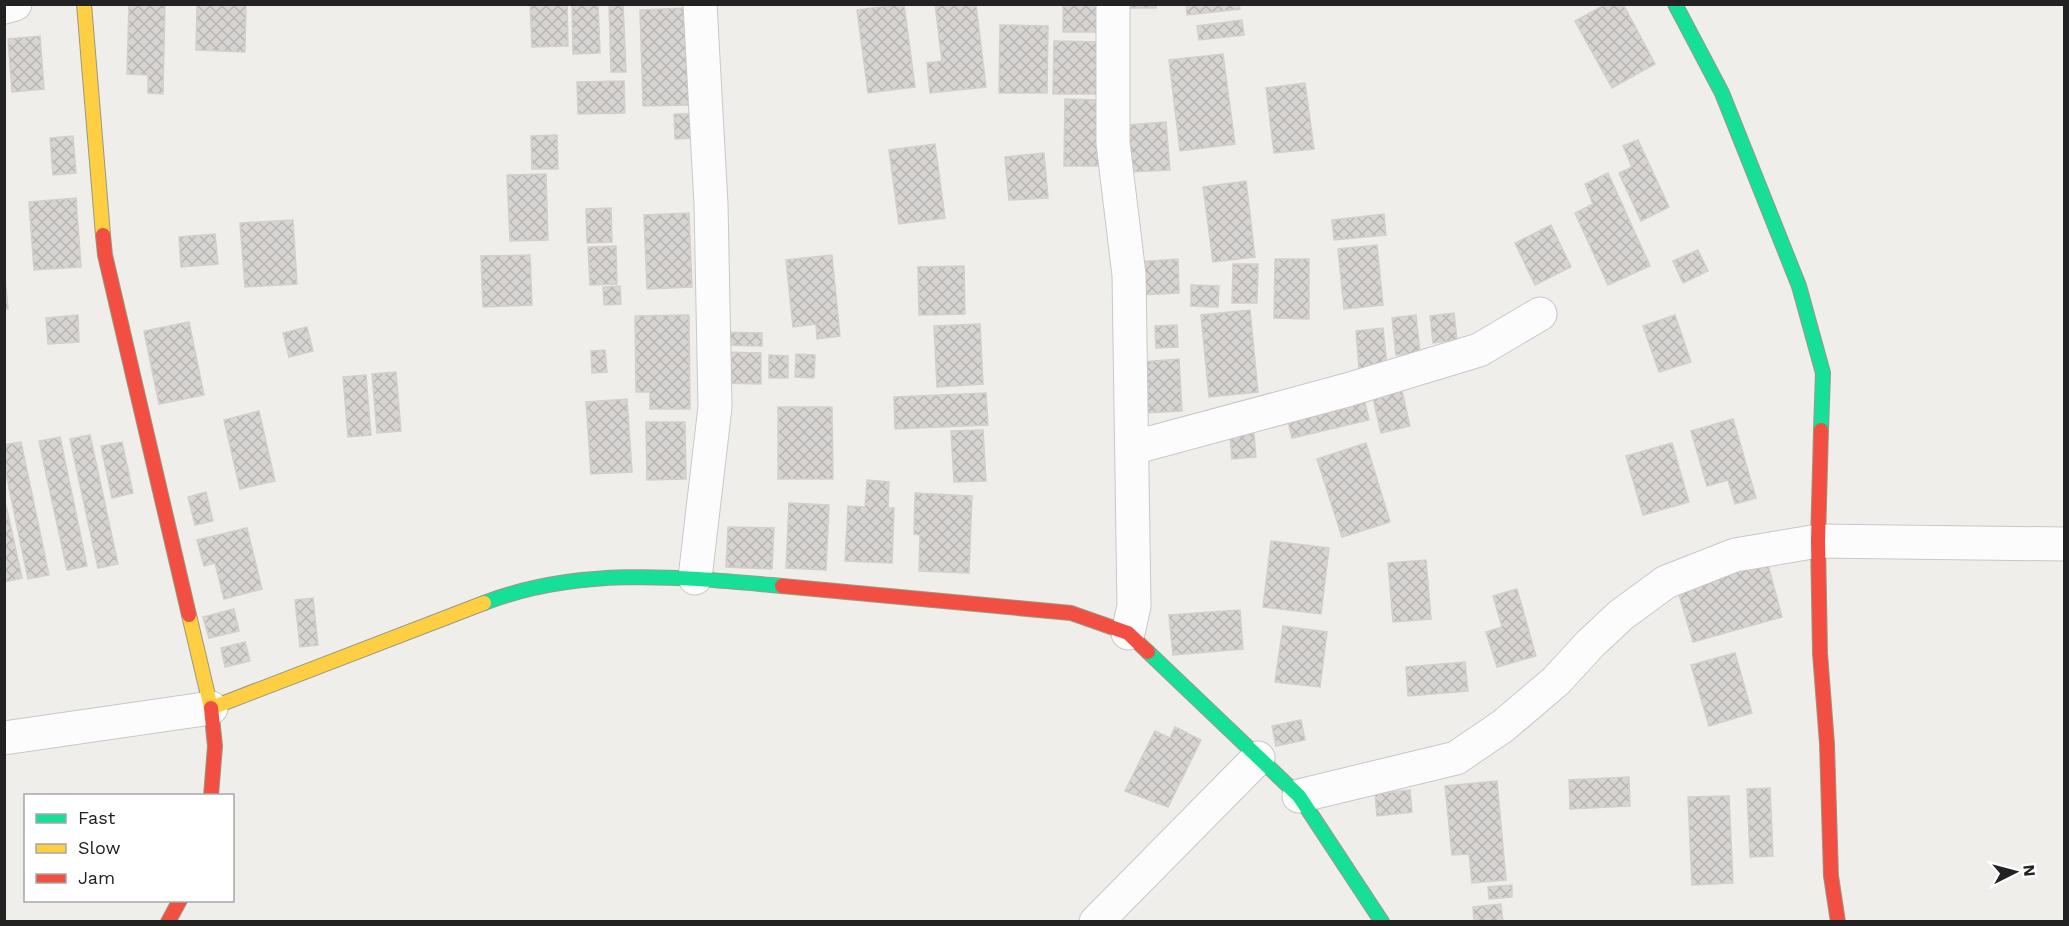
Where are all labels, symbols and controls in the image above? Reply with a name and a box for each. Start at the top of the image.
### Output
legend [24,794,234,902]
text: Fast [78,807,116,828]
text: Slow [78,837,121,858]
north arrow [1985,842,2045,902]
text: N [2019,864,2039,877]
text: Jam [78,867,115,888]

